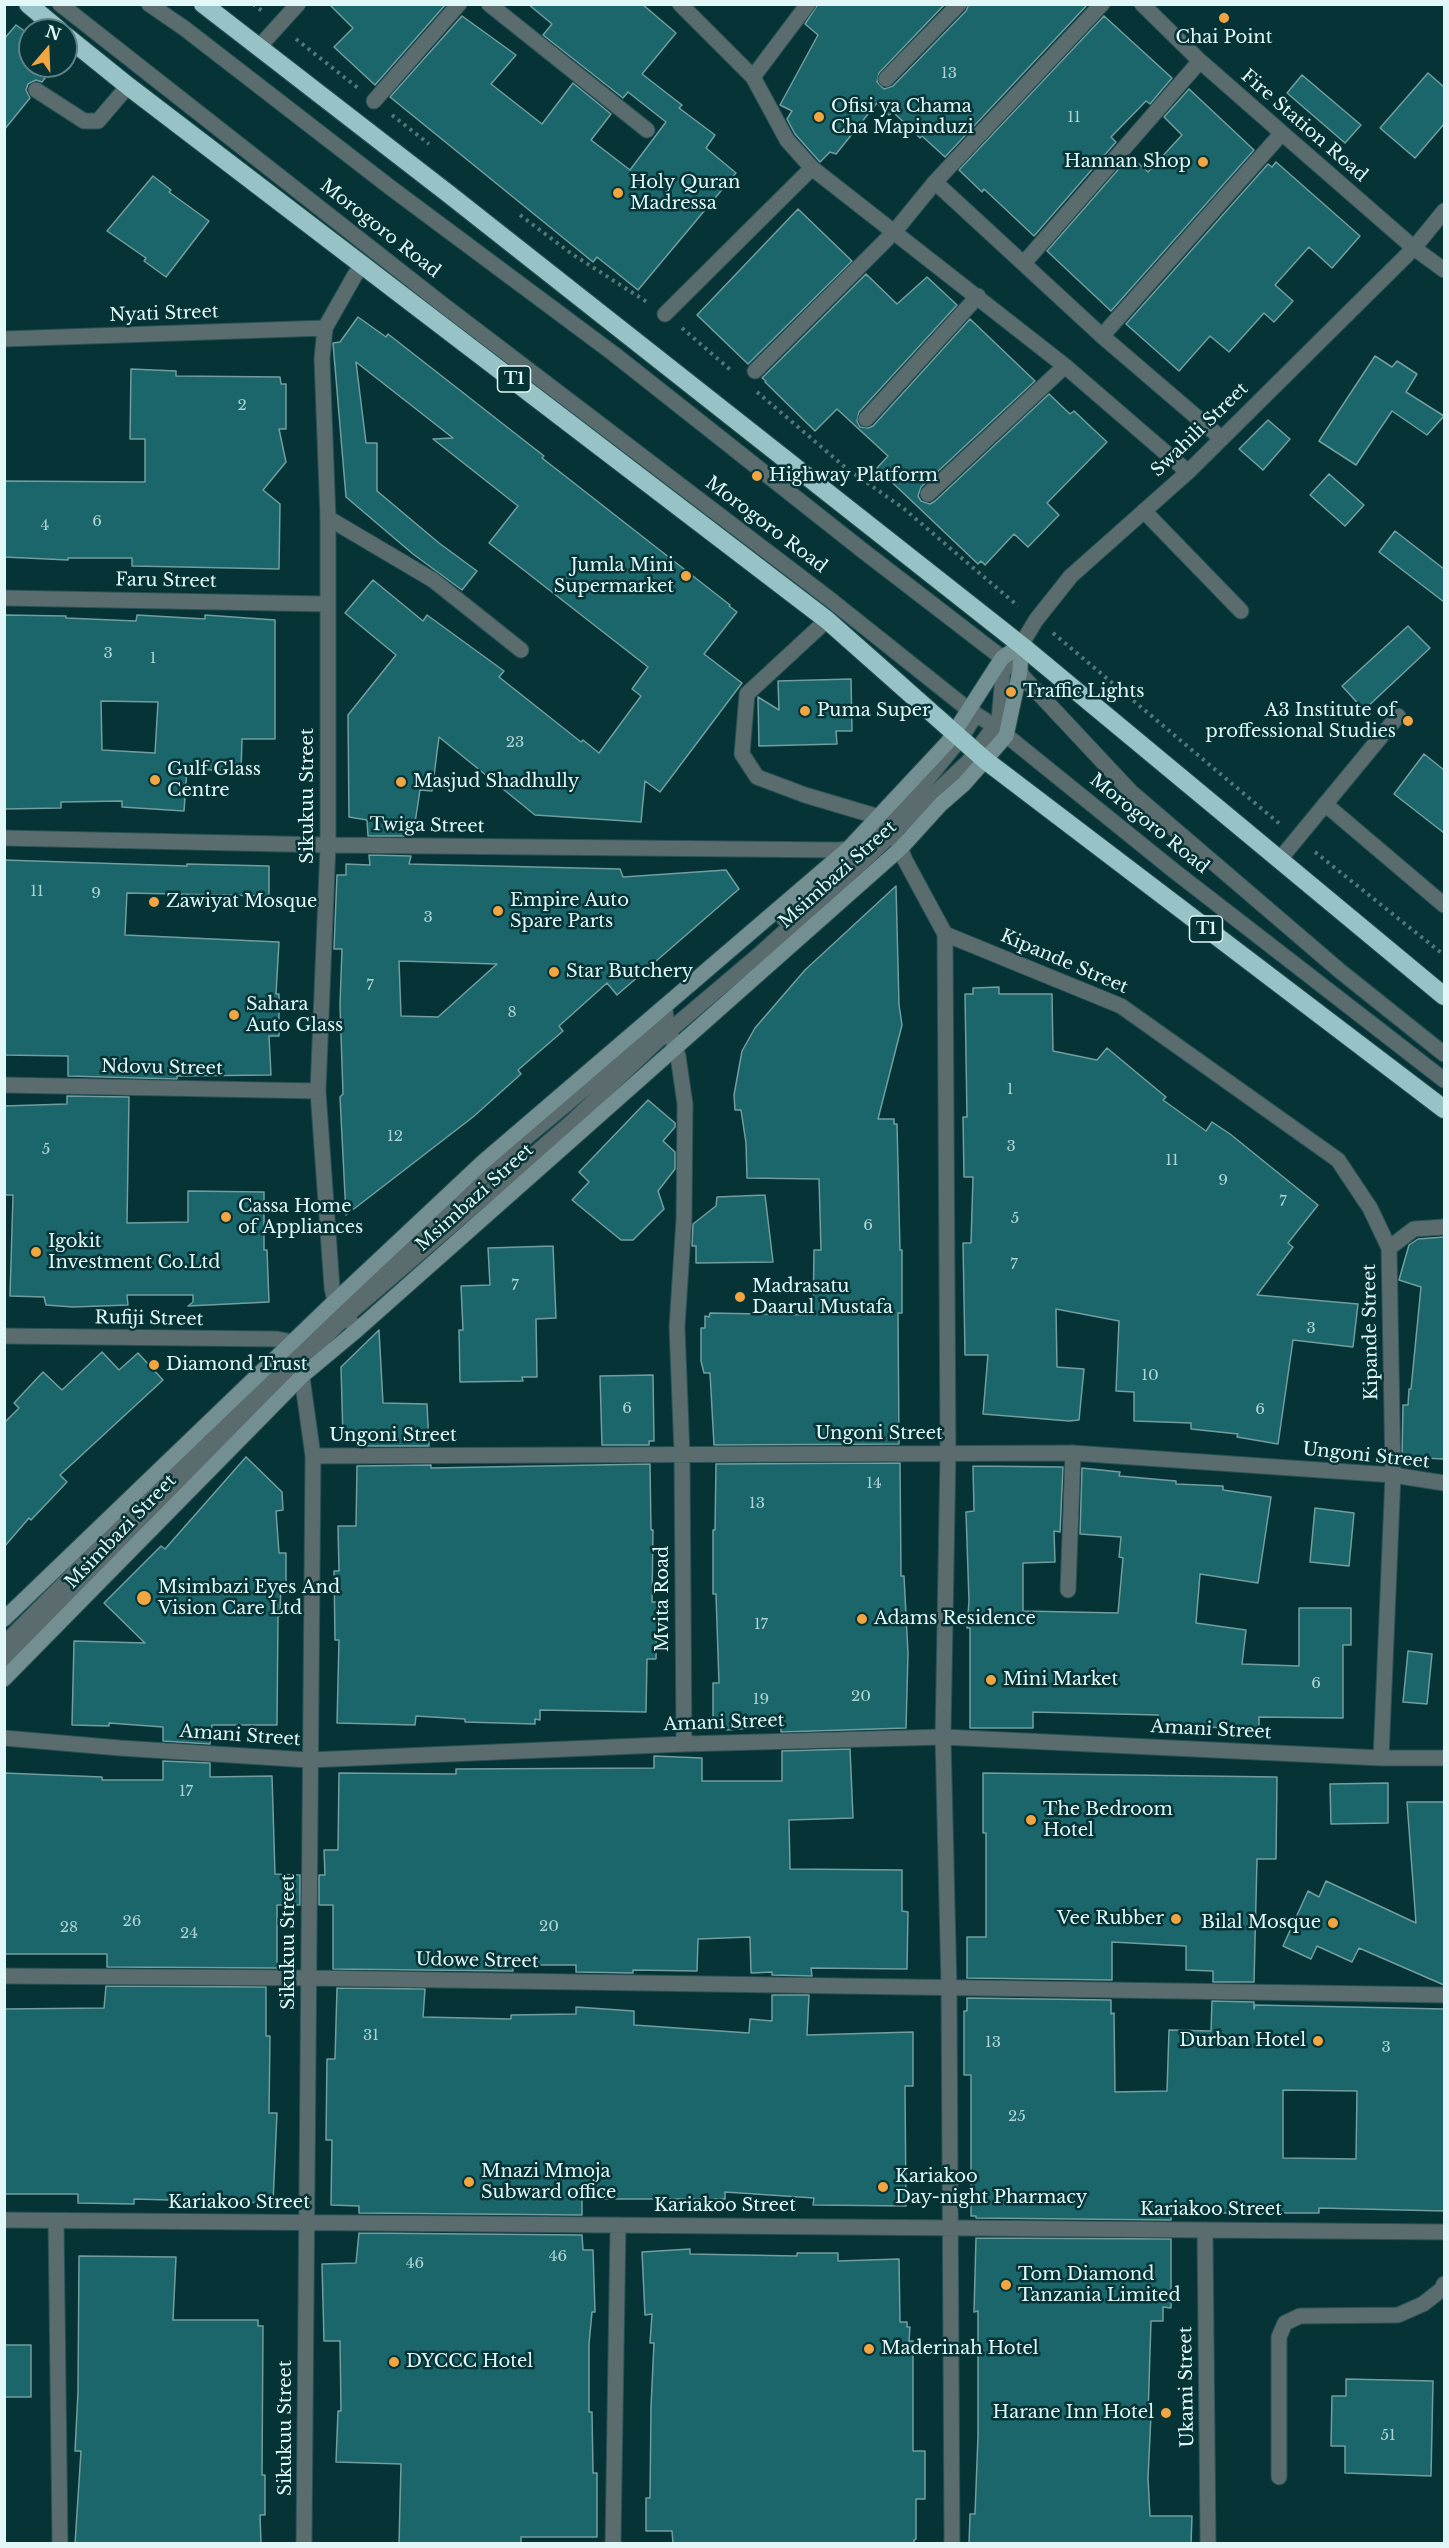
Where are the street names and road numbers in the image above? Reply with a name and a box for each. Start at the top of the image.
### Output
street label: Fire Station Road [1236,65,1372,187]
street label: Morogoro Road [316,175,444,283]
street label: Nyati Street [109,301,219,327]
road number: T1 [498,366,530,392]
street label: Swahili Street [1147,378,1253,482]
street label: Morogoro Road [701,472,831,578]
street label: Faru Street [115,569,217,593]
street label: Sikukuu Street [297,728,319,864]
street label: Morogoro Road [1085,769,1213,879]
street label: Twiga Street [369,814,485,838]
street label: Msimbazi Street [775,817,901,933]
road number: T1 [1190,916,1222,942]
street label: Kipande Street [997,925,1131,999]
street label: Ndovu Street [101,1056,223,1080]
street label: Msimbazi Street [412,1140,538,1256]
street label: Kipande Street [1359,1264,1383,1400]
street label: Rufiji Street [94,1307,204,1331]
street label: Ungoni Street [815,1423,943,1445]
street label: Ungoni Street [329,1425,457,1447]
street label: Ungoni Street [1301,1439,1431,1473]
street label: Msimbazi Street [61,1470,181,1594]
street label: Mvita Road [652,1546,674,1652]
street label: Amani Street [663,1710,785,1736]
street label: Amani Street [1150,1716,1272,1744]
street label: Amani Street [179,1721,301,1751]
street label: Sikukuu Street [278,1874,300,2010]
street label: Udowe Street [415,1949,539,1973]
street label: Kariakoo Street [168,2192,310,2214]
street label: Kariakoo Street [654,2195,796,2217]
street label: Kariakoo Street [1140,2199,1282,2221]
street label: Ukami Street [1175,2326,1199,2448]
street label: Sikukuu Street [275,2360,297,2496]

